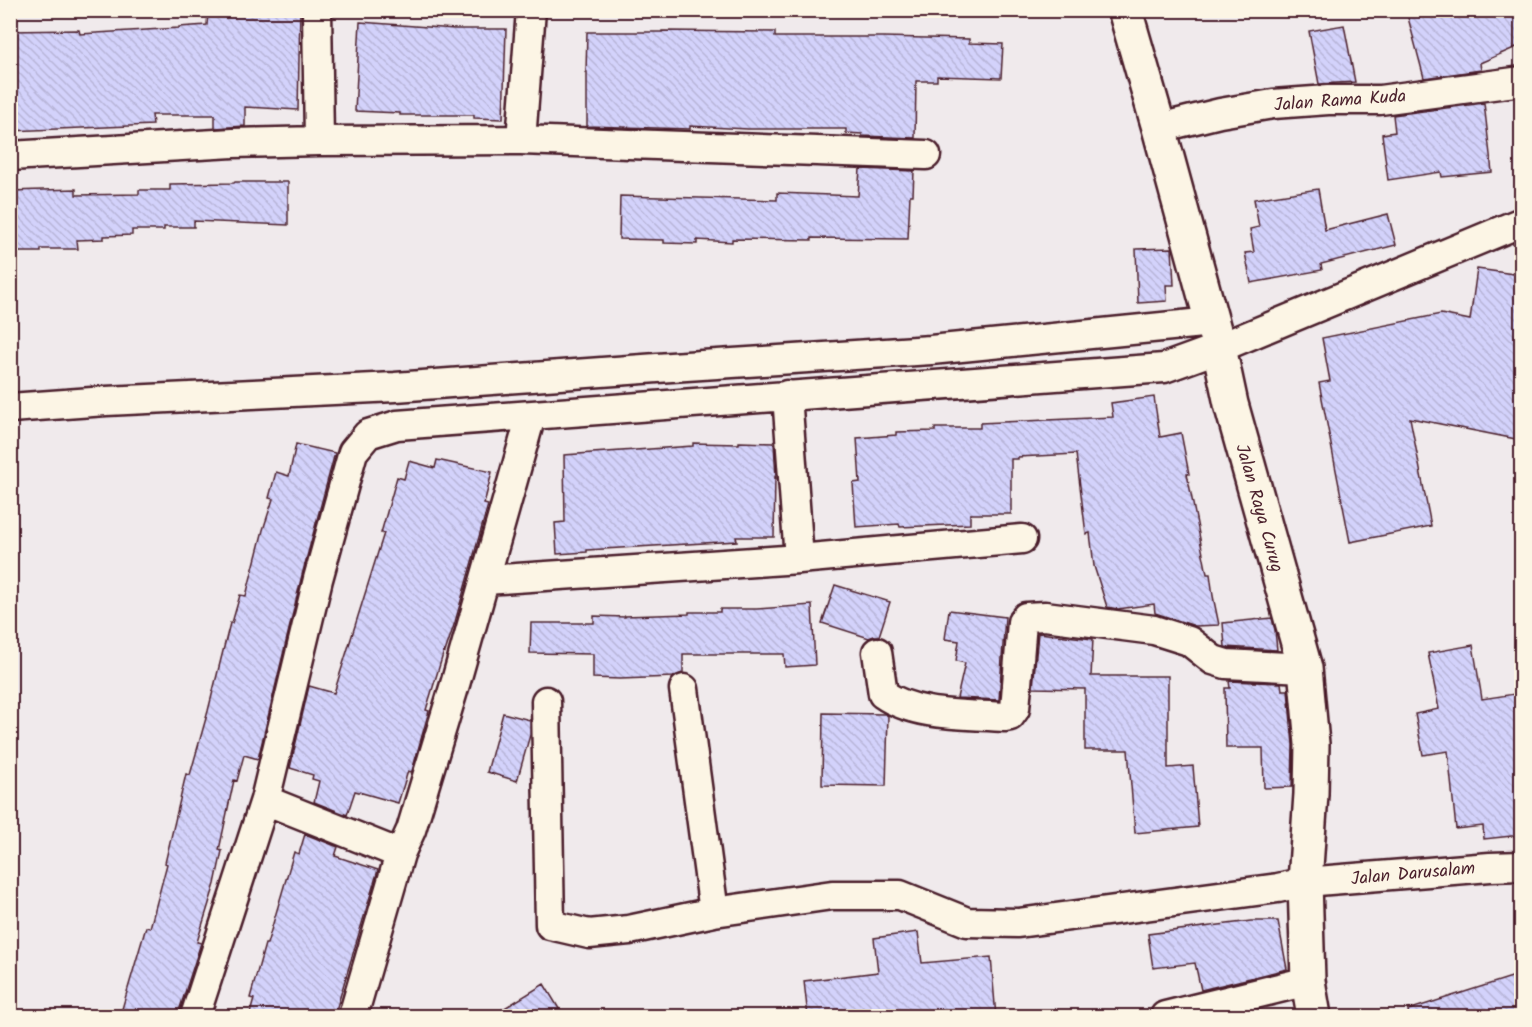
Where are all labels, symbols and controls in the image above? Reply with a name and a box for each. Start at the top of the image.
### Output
street label: Jalan Rama Kuda [1273,82,1407,121]
street label: Jalan Raya Curug [1226,441,1291,576]
street label: Jalan Darusalam [1350,855,1476,894]

